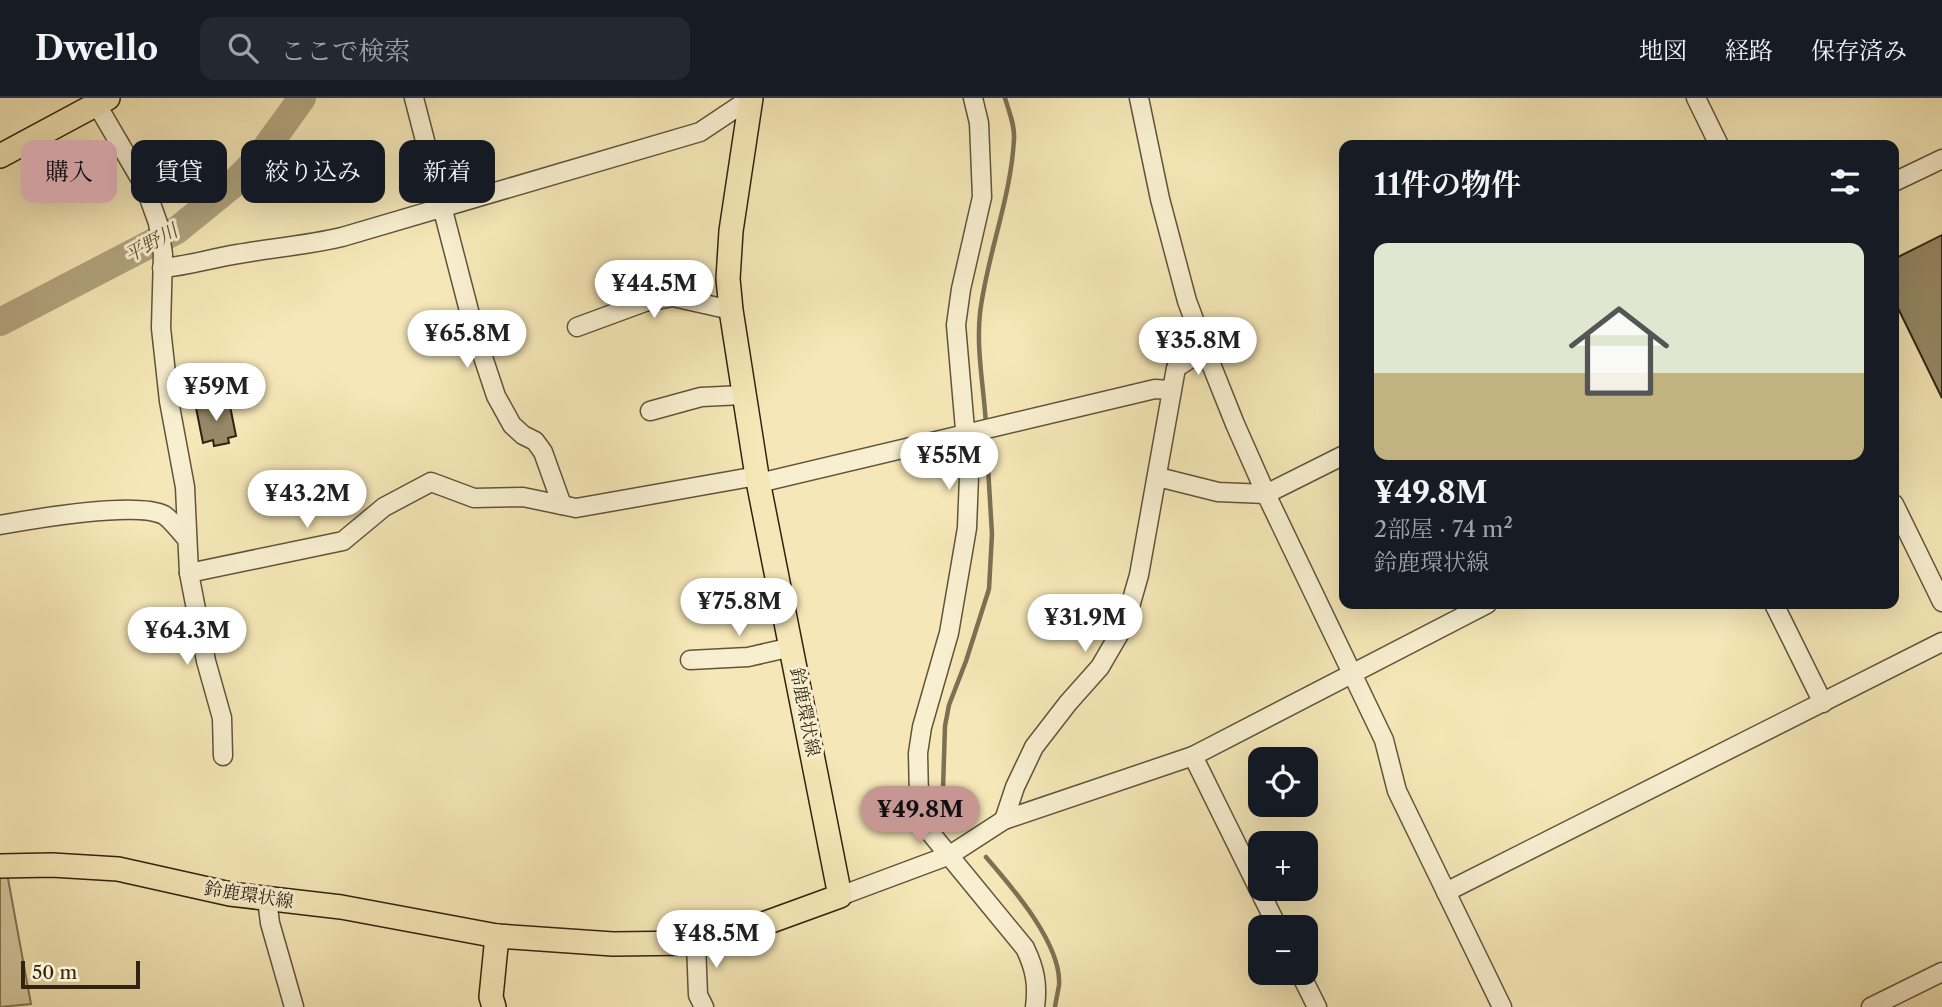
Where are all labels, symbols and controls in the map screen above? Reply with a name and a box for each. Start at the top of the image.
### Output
search box [200,17,690,80]
text: Dwello [35,28,158,69]
icon: search [224,29,262,67]
text: ここで検索 [280,35,410,67]
text: 地図 [1639,36,1687,65]
text: 経路 [1725,36,1773,65]
text: 保存済み [1811,36,1907,65]
chip: 購入 [21,140,117,203]
chip: 賃貸 [131,140,227,203]
chip: 絞り込み [241,140,385,203]
chip: 新着 [399,140,495,203]
icon: filters [1826,163,1864,201]
text: 11件の物件 [1374,166,1521,203]
water label: 平野川 [120,218,183,267]
pin: ¥44.5M [597,260,711,320]
text: ¥44.5M [611,269,697,297]
icon: home [1556,288,1682,414]
pin: ¥65.8M [410,310,524,370]
pin: ¥35.8M [1141,317,1255,377]
text: ¥65.8M [423,319,511,347]
text: ¥35.8M [1155,326,1241,354]
pin: ¥59M [175,364,257,423]
text: ¥59M [183,372,249,400]
pin: ¥55M [908,432,990,492]
text: ¥55M [916,441,982,469]
pin: ¥43.2M [250,470,364,530]
text: ¥49.8M [1374,474,1488,511]
text: ¥43.2M [264,479,350,507]
text: 2部屋 · 74 m² [1374,515,1513,543]
text: 鈴鹿環状線 [1374,548,1489,576]
pin: ¥75.8M [682,578,796,638]
text: ¥75.8M [696,587,782,615]
pin: ¥31.9M [1028,594,1142,654]
text: ¥31.9M [1043,603,1127,631]
pin: ¥64.3M [130,608,244,667]
text: ¥64.3M [144,616,230,644]
street label: 鈴鹿環状線 [786,666,824,758]
map controls [1248,747,1318,985]
button: locate [1248,747,1318,817]
pin: ¥49.8M [863,786,977,846]
text: ¥49.8M [876,795,964,823]
button: + [1248,831,1318,901]
street label: 鈴鹿環状線 [203,877,295,913]
pin: ¥48.5M [659,910,773,970]
button: − [1248,915,1318,985]
text: ¥48.5M [672,919,760,947]
scale bar [21,958,140,990]
text: 50 m [32,961,77,984]

